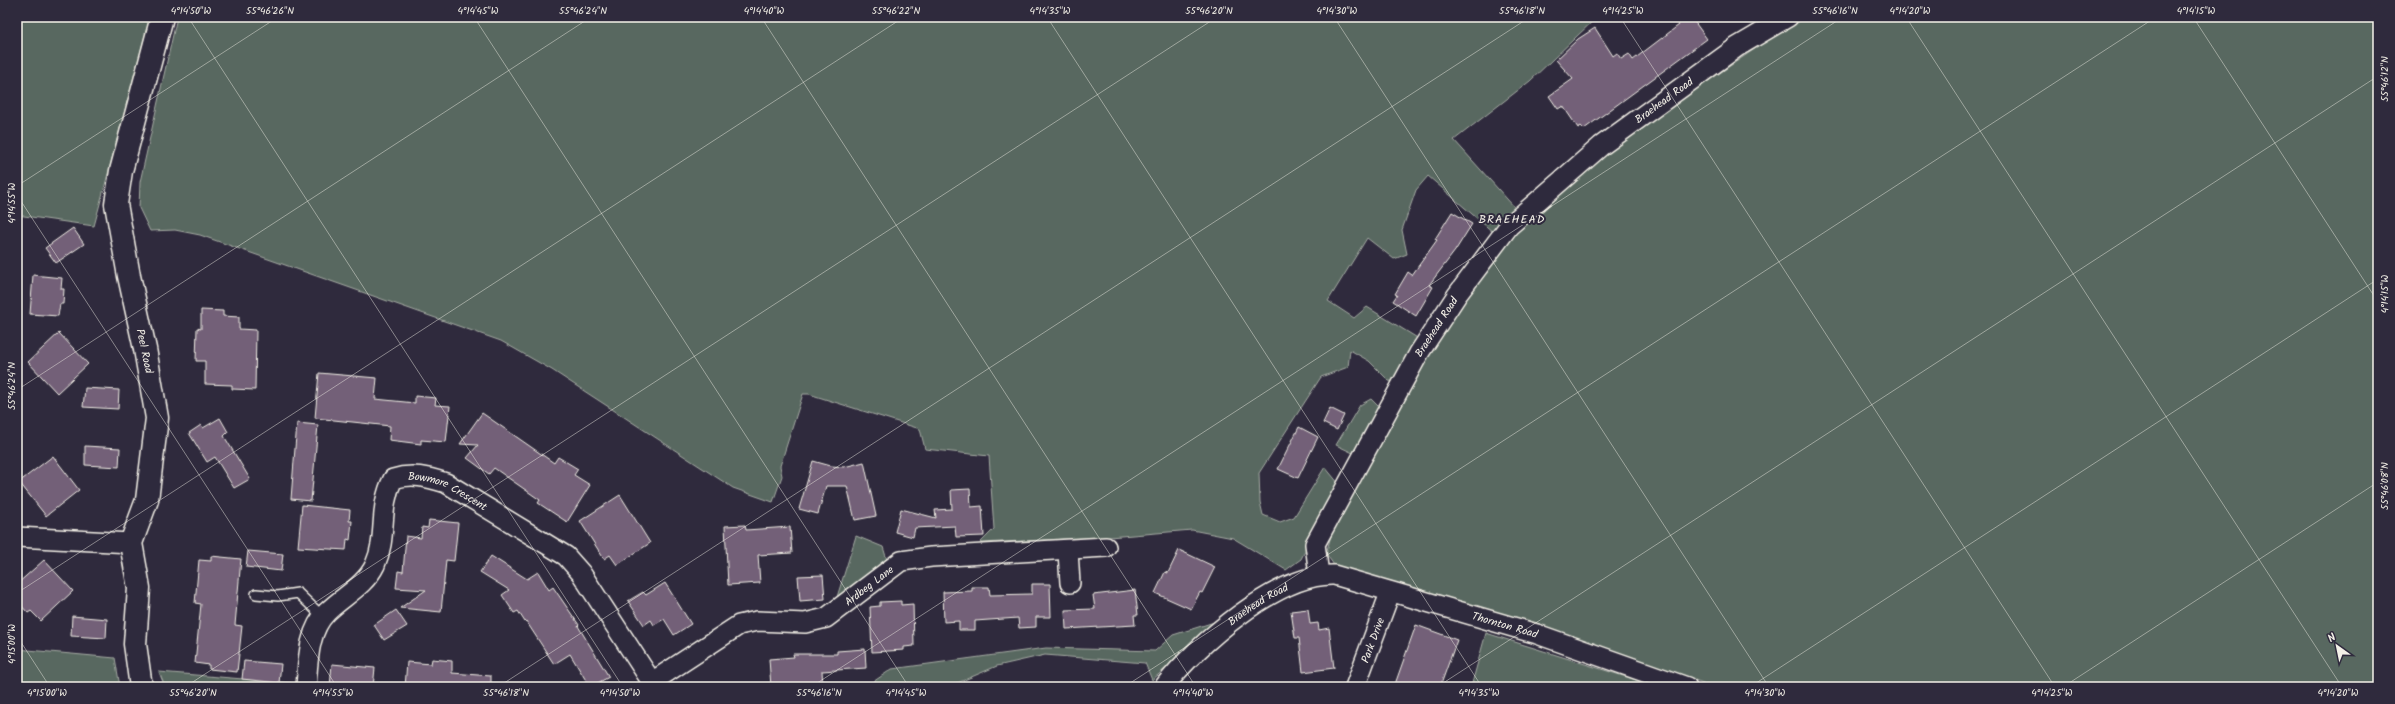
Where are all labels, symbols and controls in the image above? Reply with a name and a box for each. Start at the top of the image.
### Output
text: 4°14'50"W [171,3,211,19]
text: 55°46'26"N [246,3,294,19]
text: 4°14'45"W [457,3,499,19]
text: 55°46'24"N [559,3,607,19]
text: 4°14'40"W [744,3,784,19]
text: 55°46'22"N [872,3,920,19]
text: 4°14'35"W [1029,3,1071,19]
text: 55°46'20"N [1185,3,1233,19]
text: 4°14'30"W [1317,3,1358,19]
text: 55°46'18"N [1499,3,1545,19]
text: 4°14'25"W [1602,3,1644,19]
text: 55°46'16"N [1812,3,1858,19]
text: 4°14'20"W [1890,3,1931,19]
text: 4°14'15"W [2177,3,2215,19]
text: 55°46'12"N [2377,56,2393,102]
street label: Braehead Road [1631,73,1698,129]
text: 4°14'55"W [4,182,20,223]
district label: BRAEHEAD [1478,210,1546,229]
text: 4°14'15"W [2377,275,2393,313]
street label: Braehead Road [1411,293,1464,361]
street label: Peel Road [131,327,158,376]
text: 55°46'24"N [4,362,20,410]
text: 55°46'08"N [2377,462,2393,510]
street label: Bowmore Crescent [408,468,491,516]
street label: Ardbeg Lane [841,561,898,611]
street label: Braehead Road [1224,579,1292,631]
street label: Thornton Road [1470,608,1540,644]
street label: Park Drive [1357,615,1390,666]
text: 4°15'00"W [4,624,20,664]
north arrow [2317,626,2357,666]
text: N [2324,629,2340,648]
text: 4°15'00"W [27,685,67,701]
text: 55°46'20"N [169,685,217,701]
text: 4°14'55"W [313,685,354,701]
text: 55°46'18"N [483,685,529,701]
text: 4°14'50"W [600,685,640,701]
text: 55°46'16"N [796,685,842,701]
text: 4°14'45"W [885,685,927,701]
text: 4°14'40"W [1173,685,1213,701]
text: 4°14'35"W [1458,685,1500,701]
text: 4°14'30"W [1745,685,1786,701]
text: 4°14'25"W [2031,685,2073,701]
text: 4°14'20"W [2318,685,2359,701]

